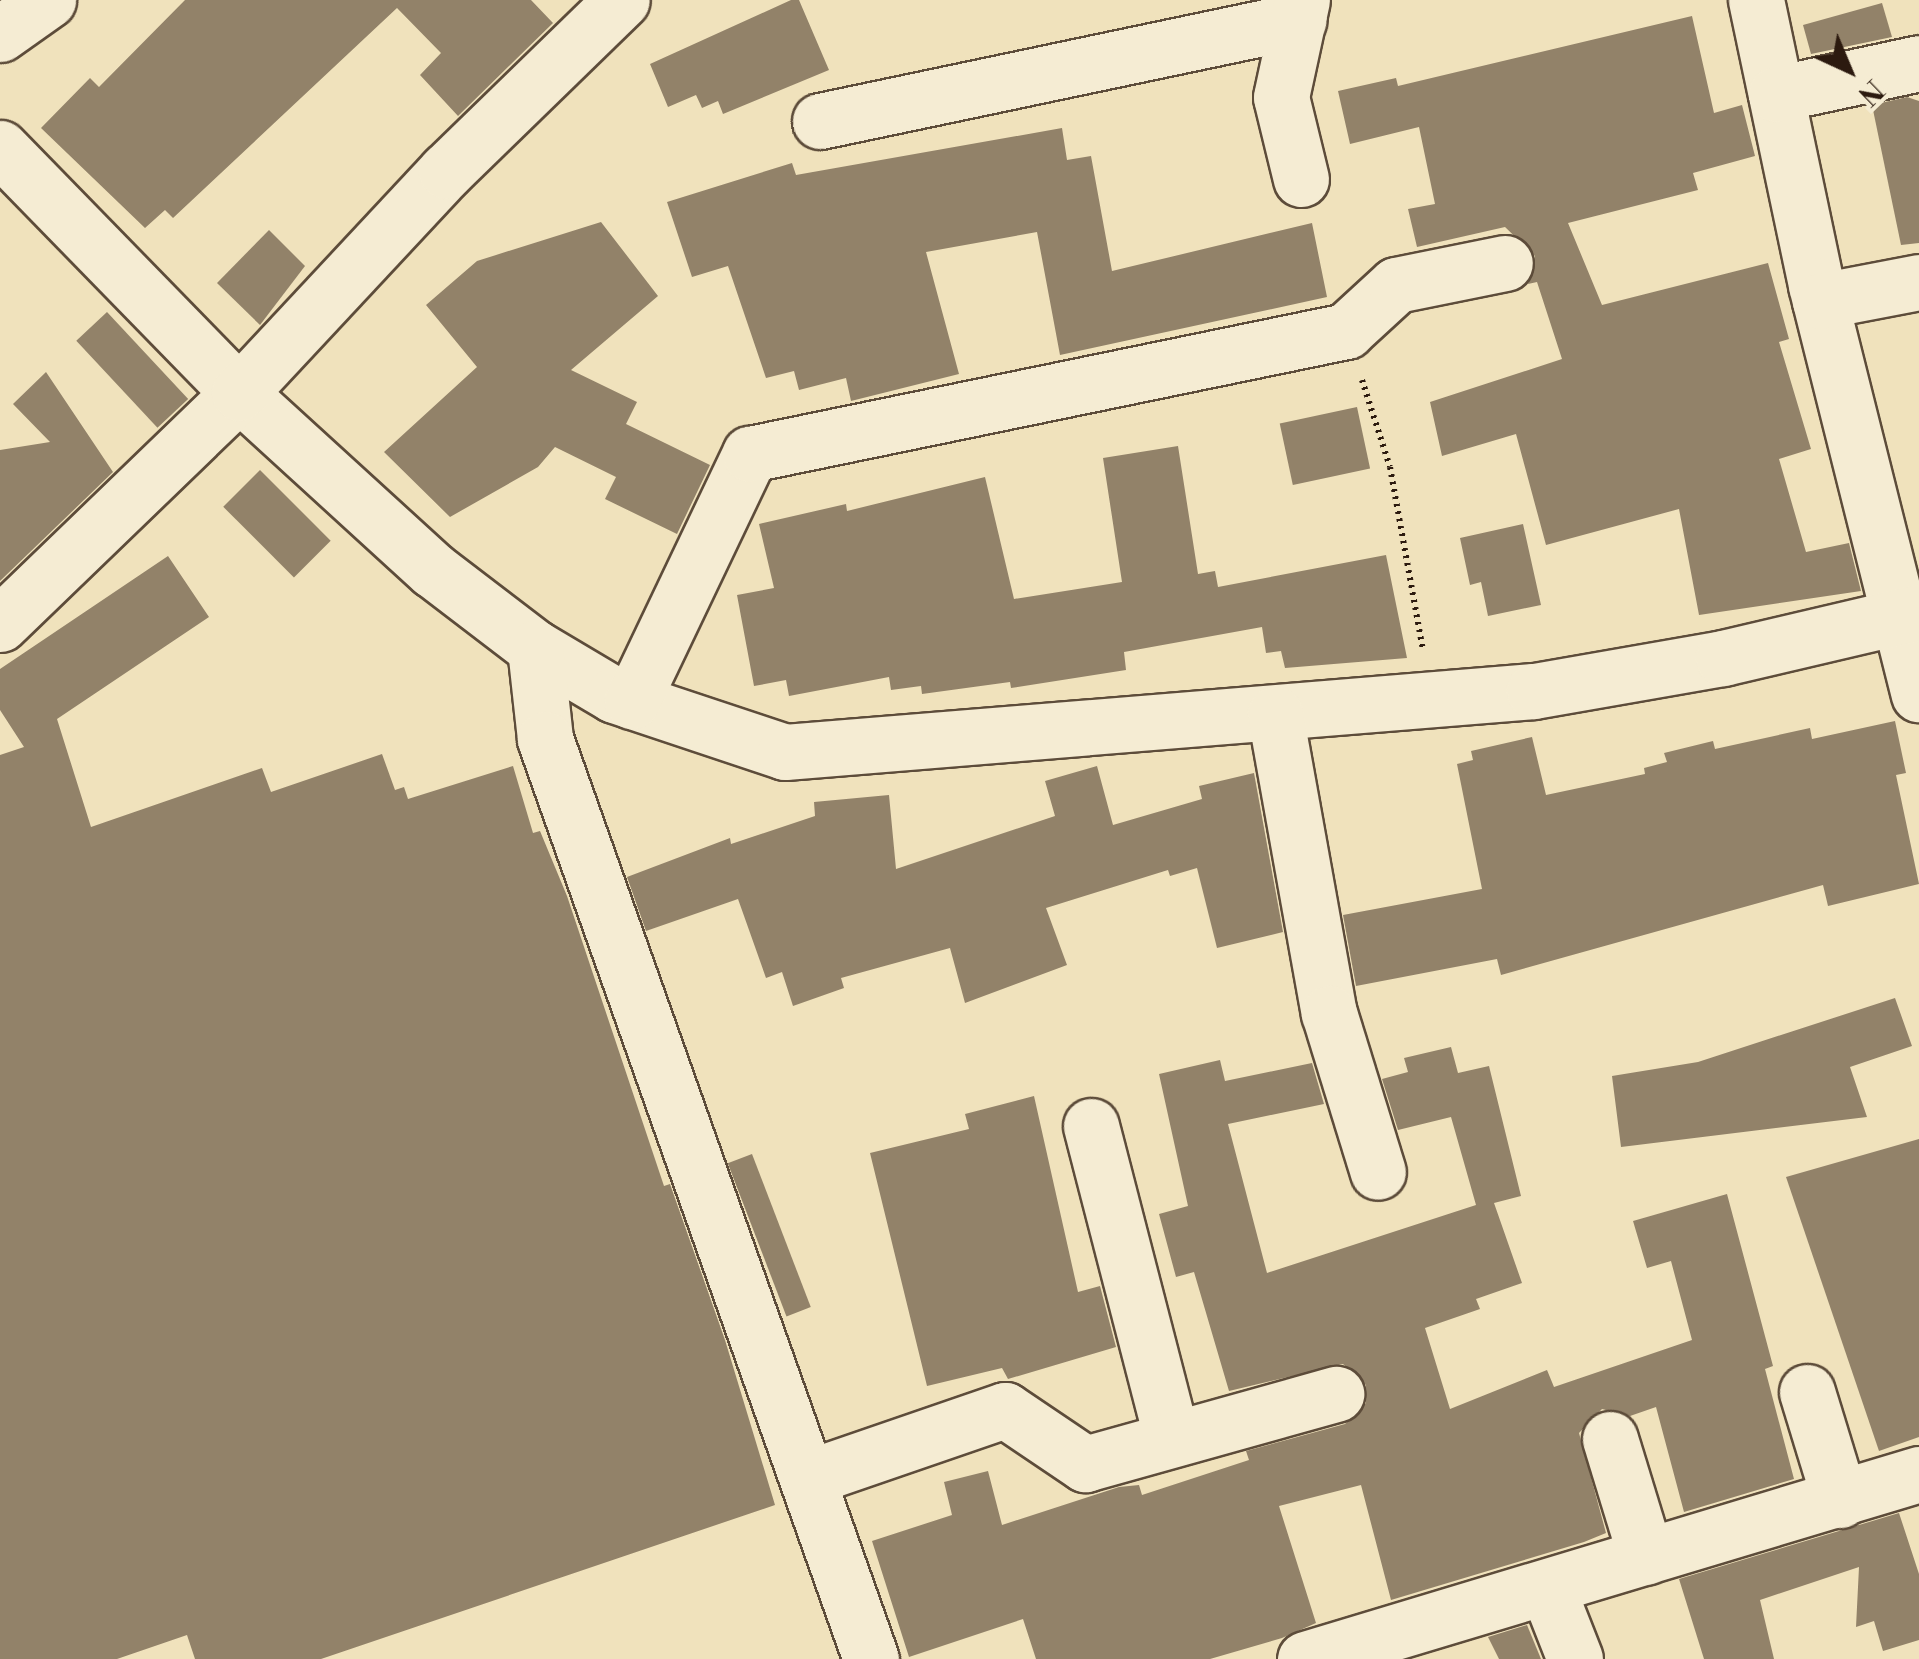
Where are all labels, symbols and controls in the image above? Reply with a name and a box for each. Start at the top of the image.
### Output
north arrow [1799,20,1899,120]
text: N [1850,72,1890,112]

